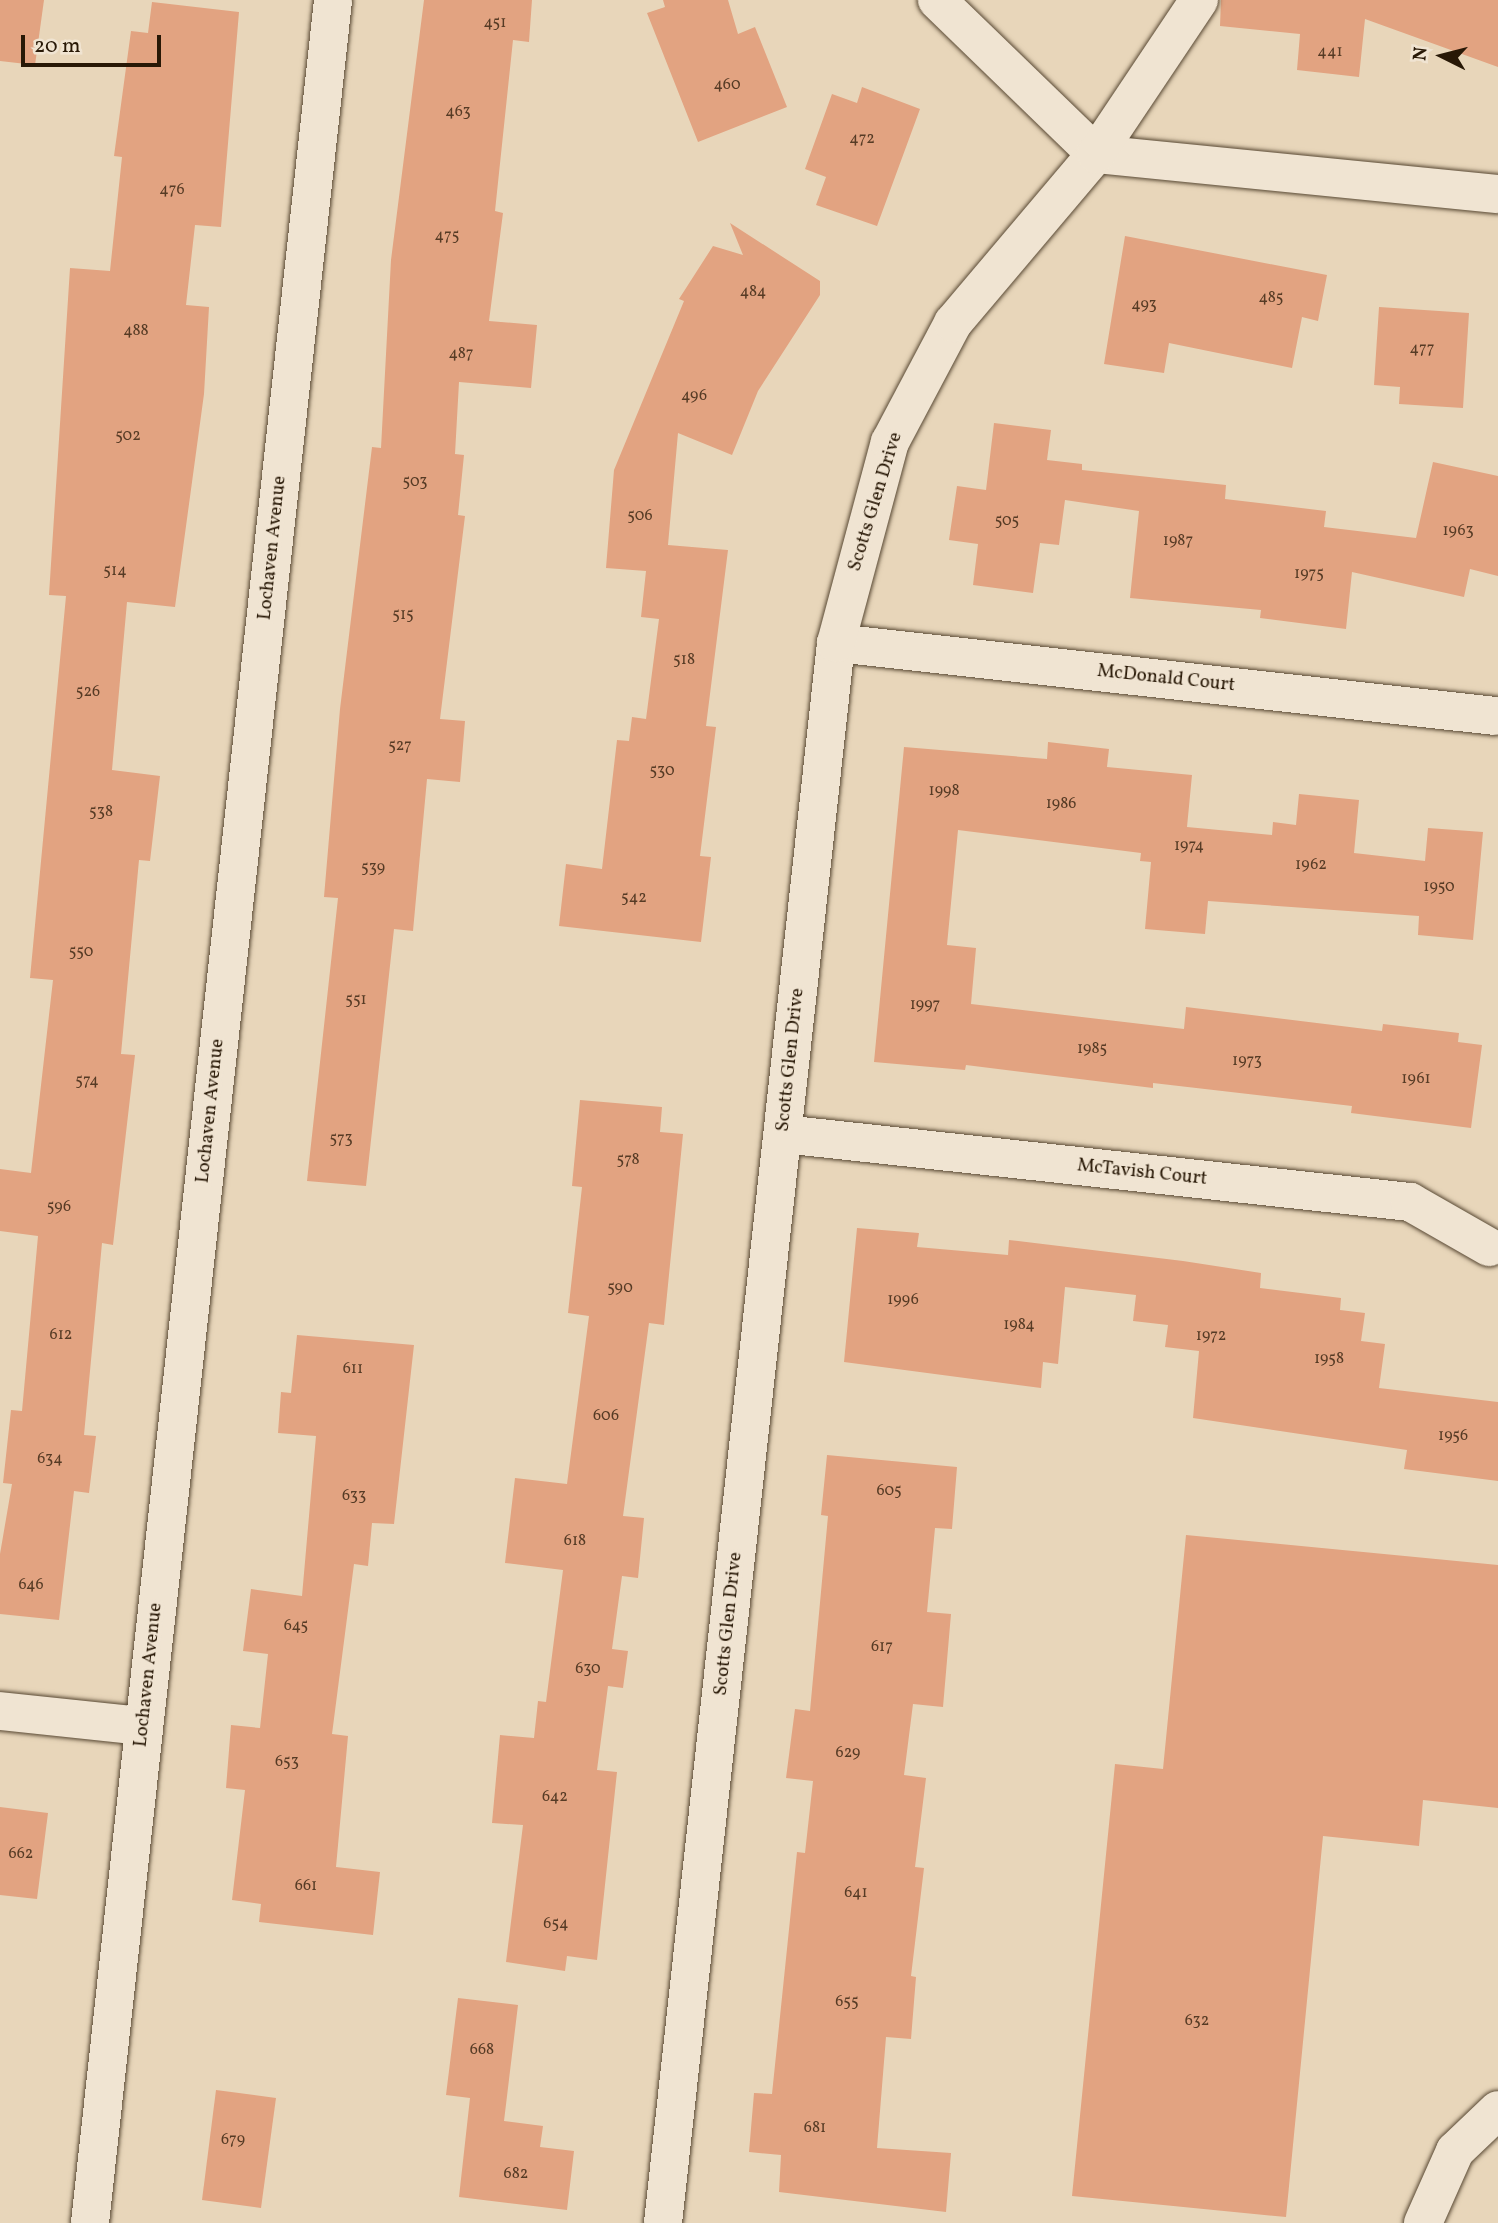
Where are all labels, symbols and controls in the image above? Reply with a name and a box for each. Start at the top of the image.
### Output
house number: 451 [484,13,506,33]
scale bar [24,21,164,65]
north arrow [1407,21,1477,91]
text: 20 m [34,32,80,61]
house number: 441 [1317,42,1343,62]
text: N [1407,46,1435,62]
house number: 460 [713,75,741,95]
house number: 463 [445,102,471,122]
house number: 472 [849,129,875,149]
house number: 476 [159,180,185,200]
house number: 475 [434,226,460,246]
house number: 484 [740,282,766,302]
house number: 485 [1259,288,1283,308]
house number: 493 [1131,295,1157,315]
house number: 488 [123,321,149,341]
house number: 477 [1409,339,1435,359]
house number: 487 [448,344,474,364]
house number: 496 [681,386,707,406]
house number: 502 [115,426,141,446]
street label: Scotts Glen Drive [844,430,908,574]
house number: 503 [403,472,427,492]
street label: Lochaven Avenue [254,475,292,621]
house number: 506 [627,506,653,526]
house number: 505 [995,511,1019,531]
house number: 1963 [1442,521,1474,541]
house number: 1987 [1163,531,1193,551]
house number: 514 [103,561,127,581]
house number: 1975 [1294,564,1324,584]
house number: 515 [392,605,414,625]
house number: 518 [673,650,695,670]
street label: McDonald Court [1096,660,1236,698]
house number: 526 [76,682,100,702]
house number: 527 [388,736,412,756]
house number: 530 [649,761,675,781]
house number: 1998 [928,781,960,801]
house number: 1986 [1046,794,1076,814]
house number: 538 [89,802,113,822]
house number: 1974 [1174,836,1204,856]
house number: 1962 [1295,855,1327,875]
house number: 539 [361,858,385,878]
house number: 1950 [1423,877,1455,897]
house number: 542 [621,888,647,908]
house number: 550 [69,942,93,962]
street label: Scotts Glen Drive [772,987,810,1133]
house number: 551 [345,990,367,1010]
house number: 1997 [910,995,940,1015]
street label: Lochaven Avenue [192,1038,230,1184]
house number: 1985 [1077,1039,1107,1059]
house number: 1973 [1232,1051,1262,1071]
house number: 1961 [1401,1069,1431,1089]
house number: 574 [75,1071,99,1091]
house number: 573 [329,1129,353,1149]
house number: 578 [616,1150,640,1170]
street label: McTavish Court [1076,1155,1208,1191]
house number: 596 [47,1197,71,1217]
house number: 590 [607,1278,633,1298]
house number: 1996 [887,1290,919,1310]
house number: 1984 [1003,1315,1035,1335]
house number: 612 [50,1325,72,1345]
house number: 1972 [1196,1326,1226,1346]
house number: 1958 [1314,1349,1344,1369]
house number: 611 [343,1359,363,1379]
house number: 606 [593,1406,619,1426]
house number: 1956 [1438,1426,1468,1446]
house number: 634 [37,1449,63,1469]
house number: 605 [876,1481,902,1501]
house number: 633 [342,1486,366,1506]
house number: 618 [564,1531,586,1551]
street label: Scotts Glen Drive [710,1551,748,1697]
house number: 646 [18,1575,44,1595]
street label: Lochaven Avenue [130,1602,168,1748]
house number: 645 [284,1616,308,1636]
house number: 617 [871,1637,893,1657]
house number: 630 [575,1659,601,1679]
house number: 629 [836,1743,860,1763]
house number: 653 [275,1752,299,1772]
house number: 642 [542,1787,568,1807]
house number: 662 [9,1844,33,1864]
house number: 661 [295,1876,317,1896]
house number: 641 [844,1883,868,1903]
house number: 654 [543,1914,569,1934]
house number: 655 [835,1992,859,2012]
house number: 632 [1185,2011,1209,2031]
house number: 668 [470,2040,494,2060]
house number: 681 [804,2118,826,2138]
house number: 679 [221,2130,245,2150]
house number: 682 [504,2164,528,2184]

